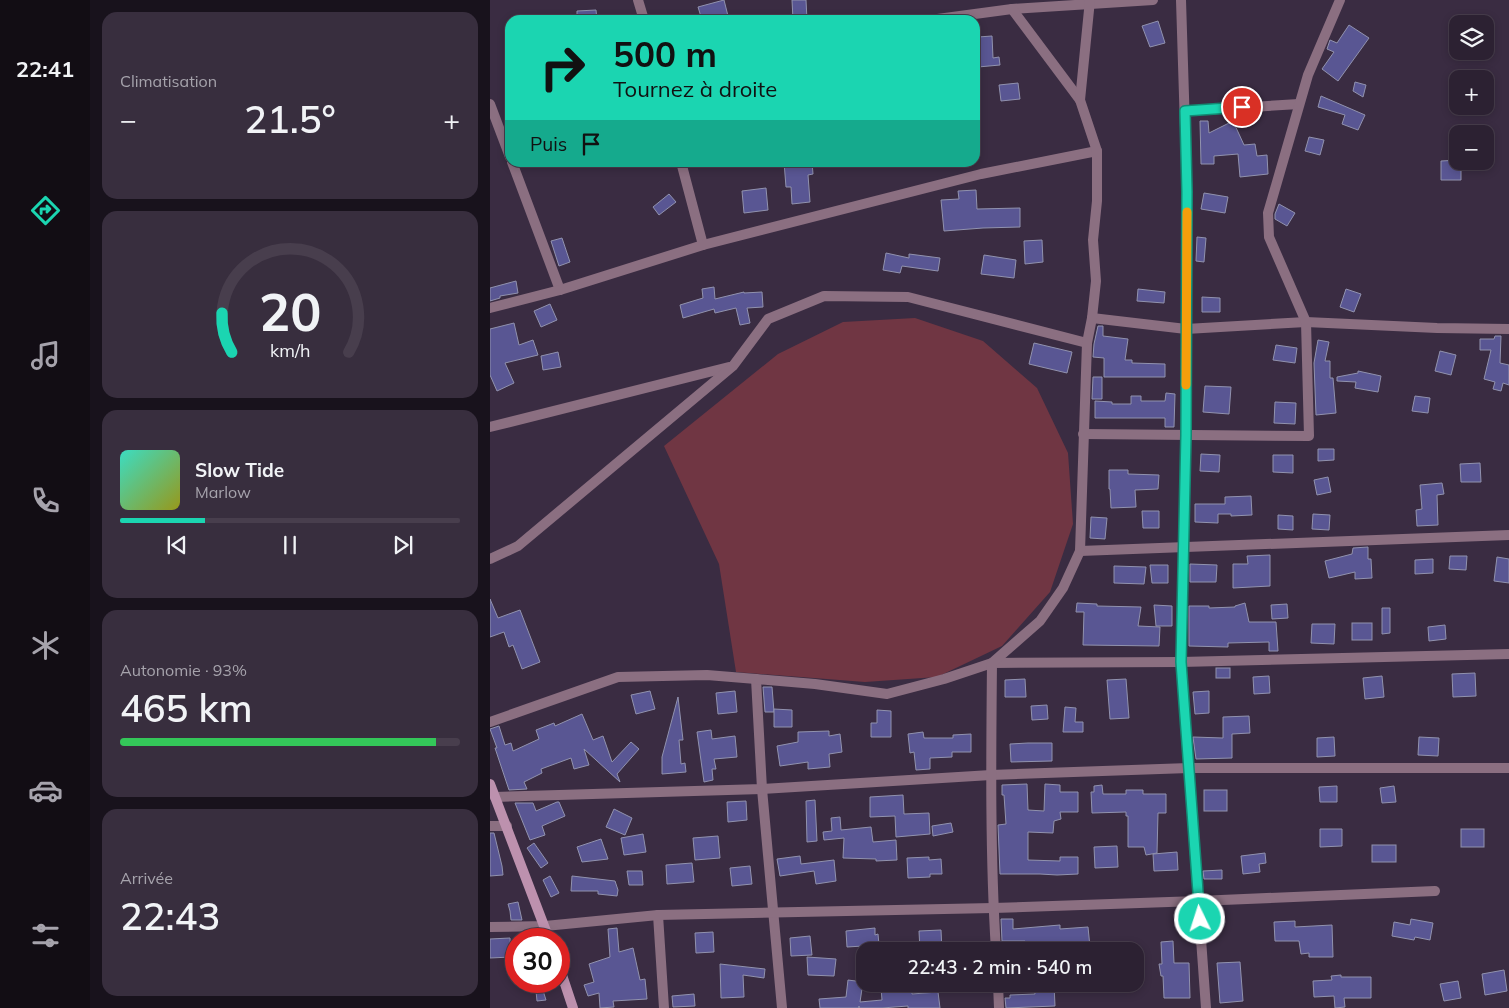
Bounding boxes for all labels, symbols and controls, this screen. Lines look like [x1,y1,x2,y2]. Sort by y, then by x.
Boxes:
map controls [1449,15,1494,170]
button: layers [1449,15,1494,60]
text: 500 m [613,32,717,76]
icon: right [530,35,595,100]
text: 22:41 [16,55,74,83]
button: + [1449,70,1494,115]
text: Climatisation [120,71,217,91]
text: Tournez à droite [613,75,777,103]
pin [1221,86,1263,128]
icon: arrive [1228,93,1256,121]
text: 21.5° [244,95,336,143]
text: − [120,102,137,137]
text: + [443,102,460,137]
button: − [1449,125,1494,170]
icon: arrive [577,130,605,158]
text: Puis [530,132,567,156]
icon: directions [28,193,63,228]
text: 20 [259,279,321,344]
icon: music [28,338,63,373]
text: km/h [270,339,310,361]
text: Slow Tide [195,458,284,482]
text: Marlow [195,482,251,502]
icon: phone [28,483,63,518]
icon: previous [163,531,191,559]
icon: pause [276,531,304,559]
icon: next [389,531,417,559]
icon: climate [28,628,63,663]
text: Autonomie · 93% [120,660,247,680]
text: 465 km [120,684,253,732]
icon: car [28,773,63,808]
text: Arrivée [120,868,173,888]
text: 22:43 [120,892,220,940]
position arrow [1173,892,1225,944]
icon: filters [28,918,63,953]
speed limit sign: 30 [505,928,570,993]
text: 22:43 · 2 min · 540 m [907,955,1093,979]

